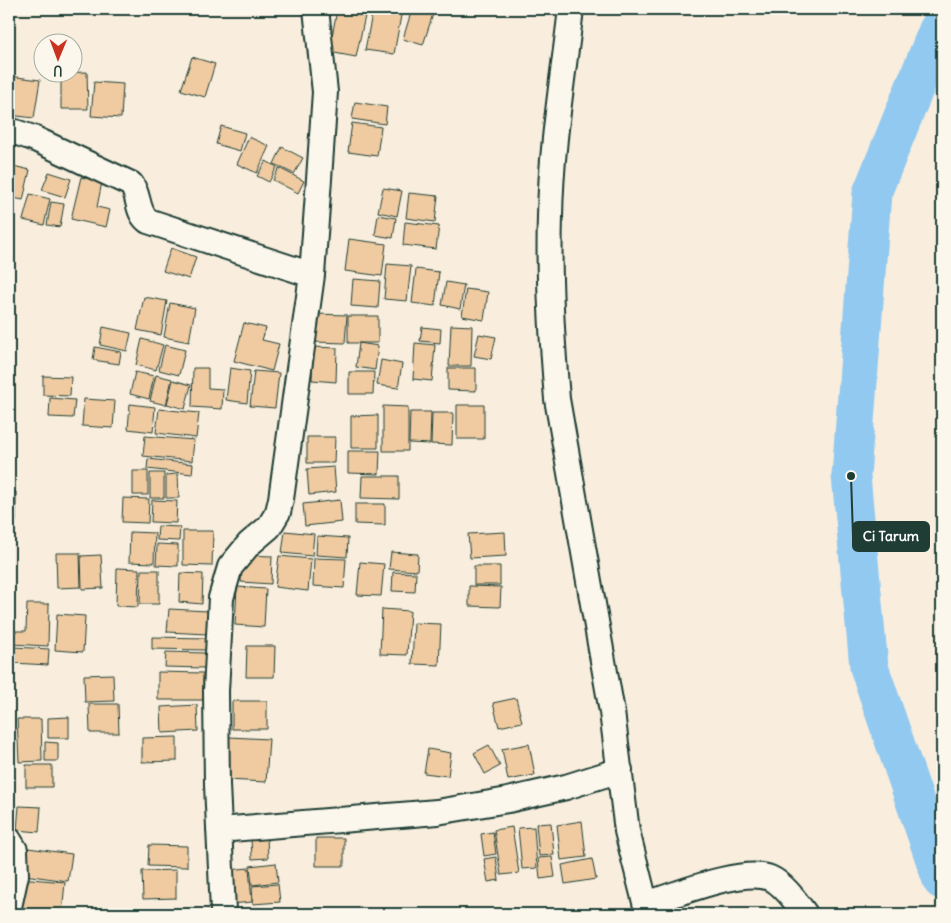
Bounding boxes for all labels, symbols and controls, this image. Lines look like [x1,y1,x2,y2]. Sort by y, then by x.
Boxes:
north arrow [32,32,82,82]
text: U [53,62,63,80]
callout: Ci Tarum [853,522,929,551]
text: Ci Tarum [863,527,920,545]

